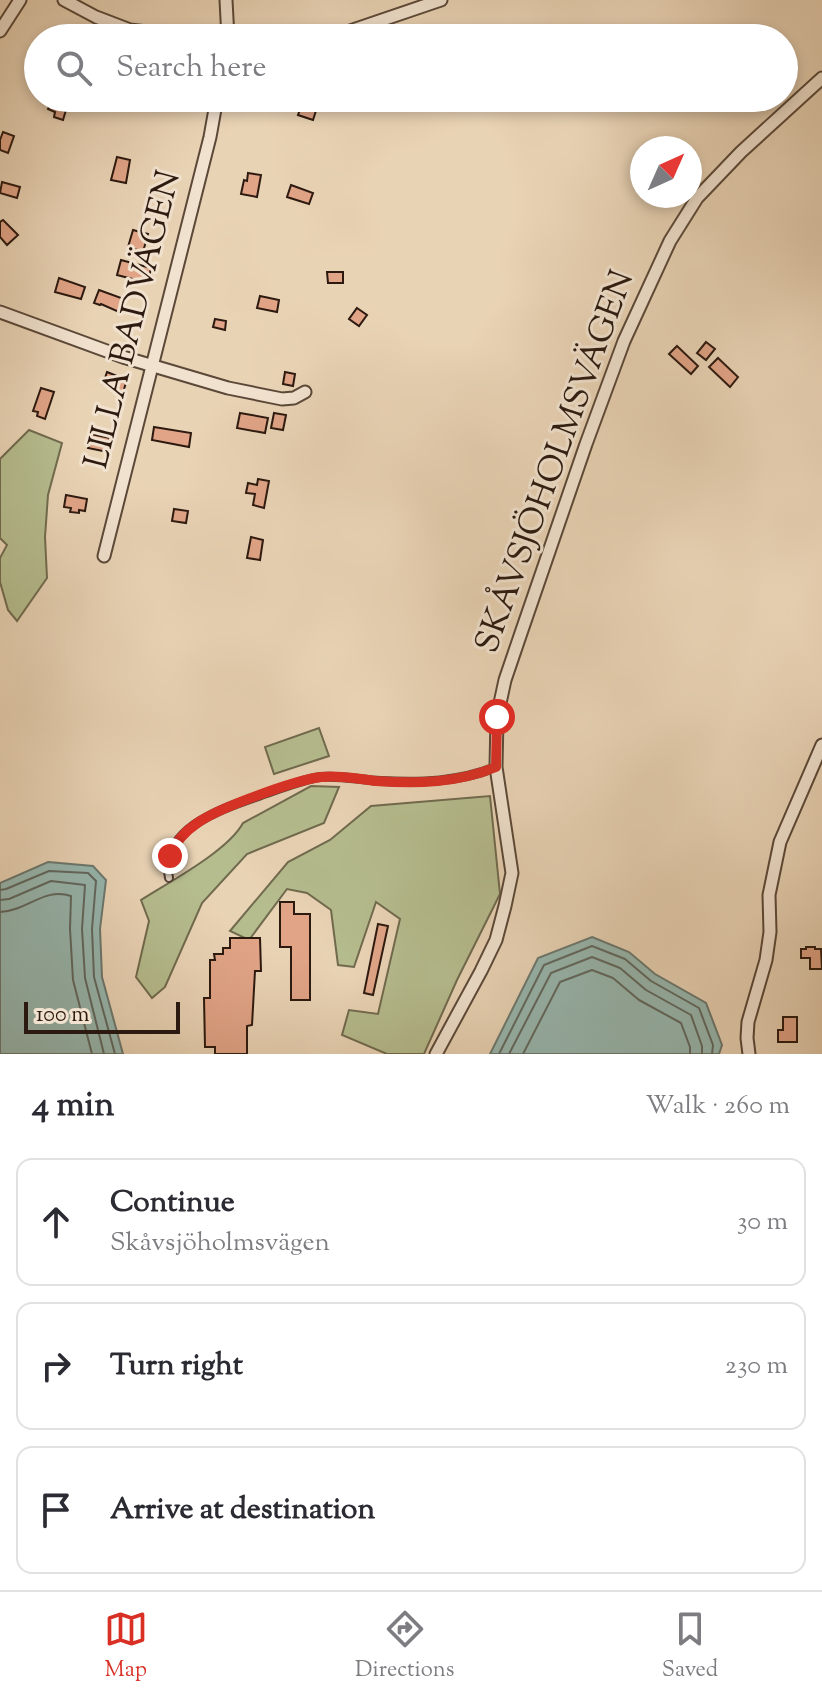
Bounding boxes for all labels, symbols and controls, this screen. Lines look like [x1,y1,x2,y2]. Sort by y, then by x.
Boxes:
search box [24,24,798,112]
icon: search [52,46,96,90]
text: Search here [116,47,266,90]
north arrow [630,136,702,208]
street label: LILLA BADVÄGEN [73,166,195,474]
street label: SKÅVSJÖHOLMSVÄGEN [464,264,648,660]
route start [479,699,515,735]
route end [152,838,188,874]
scale bar [24,998,180,1034]
text: 100 m [36,1000,89,1032]
text: 4 min [32,1082,114,1131]
text: Walk · 260 m [645,1088,790,1125]
text: Continue [110,1182,235,1225]
icon: ahead [34,1200,78,1244]
text: 30 m [737,1204,788,1241]
text: Skåvsjöholmsvägen [110,1225,330,1262]
icon: right [34,1344,78,1388]
text: Turn right [110,1345,243,1388]
text: 230 m [725,1348,788,1385]
icon: arrive [34,1488,78,1532]
text: Arrive at destination [110,1489,375,1532]
tab: Map [104,1607,148,1687]
tab: Directions [355,1607,454,1687]
tab: Saved [662,1607,718,1687]

